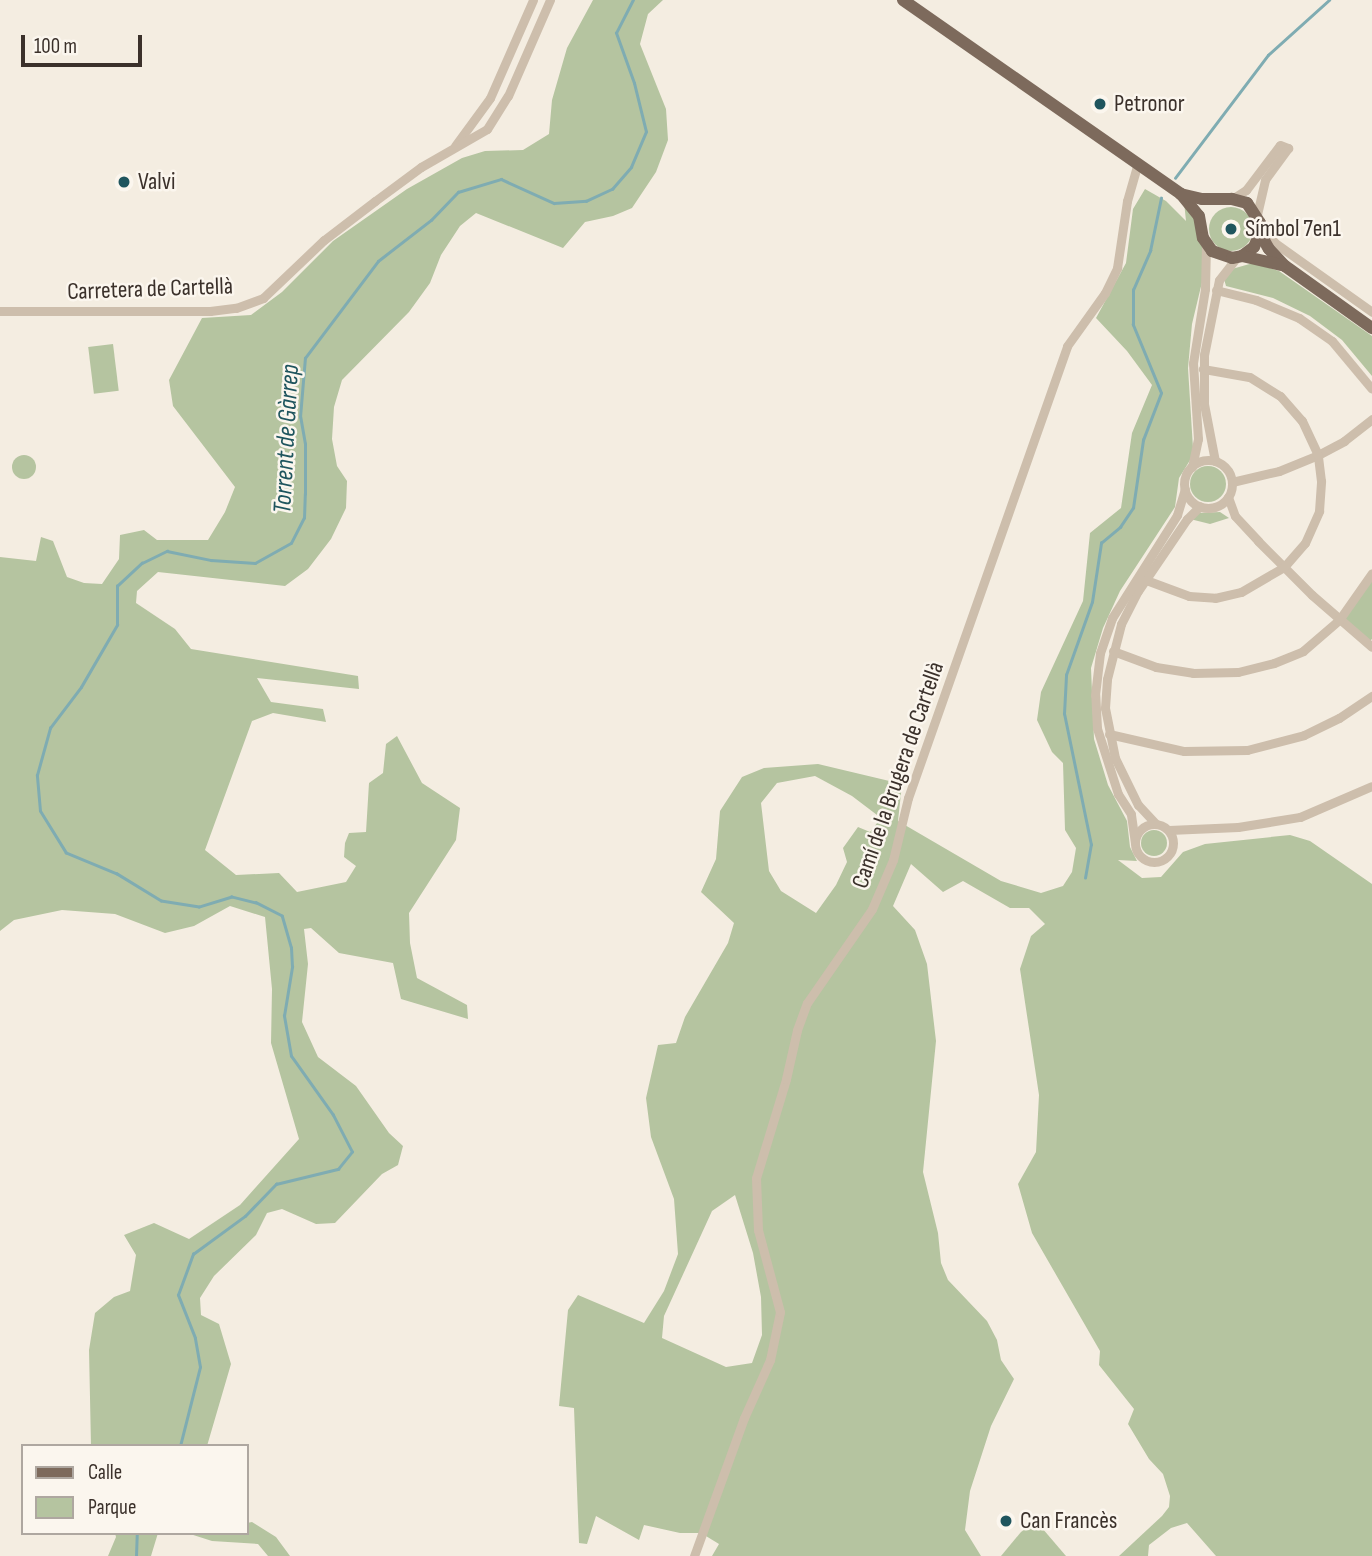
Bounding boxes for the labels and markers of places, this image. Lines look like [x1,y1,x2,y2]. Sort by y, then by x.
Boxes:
place label: Petronor [1114,90,1185,118]
marker: Petronor [1092,96,1108,112]
place label: Valvi [138,168,176,196]
marker: Valvi [116,174,132,190]
place label: Símbol 7en1 [1245,215,1341,243]
marker: Símbol 7en1 [1223,221,1239,237]
place label: Can Francès [1020,1507,1117,1535]
marker: Can Francès [998,1513,1014,1529]

